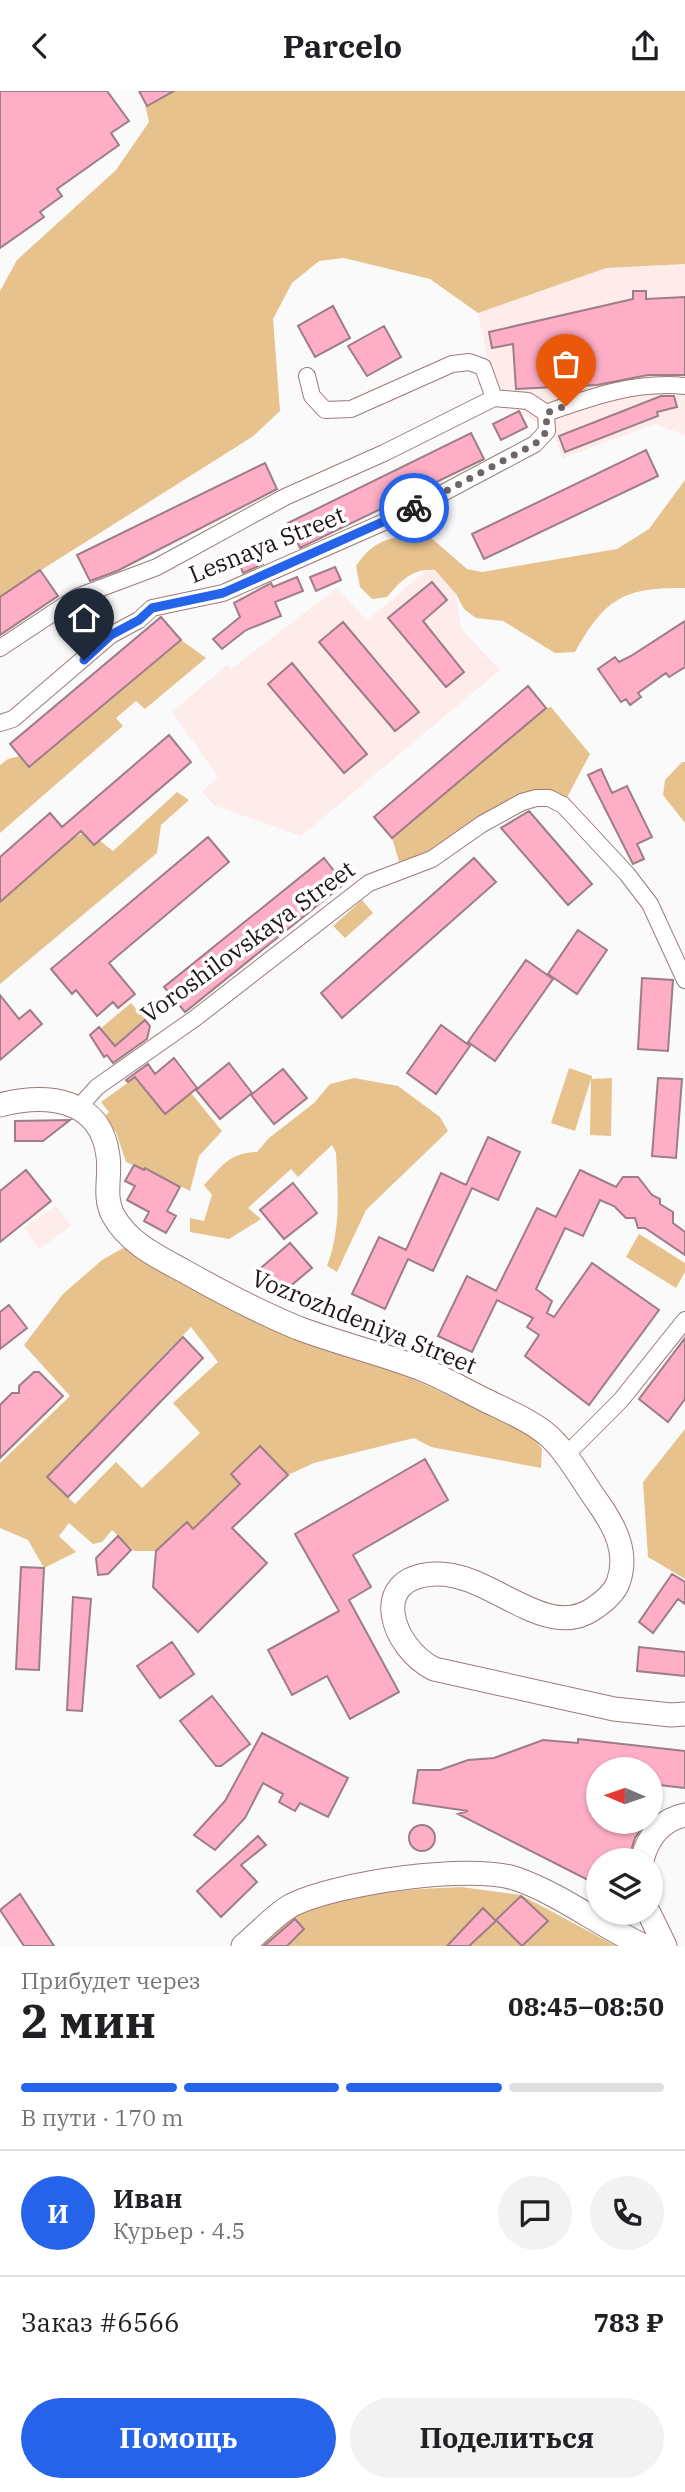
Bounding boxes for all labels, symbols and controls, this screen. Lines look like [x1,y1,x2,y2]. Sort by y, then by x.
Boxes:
text: Parcelo [283,25,402,67]
icon: back [21,27,59,65]
icon: share [626,27,664,65]
pin [536,334,596,406]
icon: bag [547,345,585,383]
courier [379,473,449,543]
icon: bike [395,489,433,527]
street label: Lesnaya Street [184,498,349,590]
pin [54,588,114,660]
icon: home [65,599,103,637]
street label: Voroshilovskaya Street [134,853,361,1030]
street label: Vozrozhdeniya Street [247,1261,482,1381]
north arrow [586,1757,663,1834]
map controls [586,1757,663,1925]
button: layers [586,1848,663,1925]
text: Прибудет через [21,1965,201,1995]
text: 08:45–08:50 [508,1989,664,2023]
text: 2 мин [21,1991,156,2051]
text: В пути · 170 m [21,2102,183,2132]
button: chat [498,2176,572,2250]
button: phone [590,2176,664,2250]
text: Иван [113,2181,182,2215]
text: И [47,2196,69,2230]
text: Курьер · 4.5 [113,2215,245,2245]
text: Заказ #6566 [21,2305,180,2339]
text: 783 ₽ [593,2305,664,2339]
button: Помощь [21,2398,336,2478]
button: Поделиться [350,2398,664,2478]

